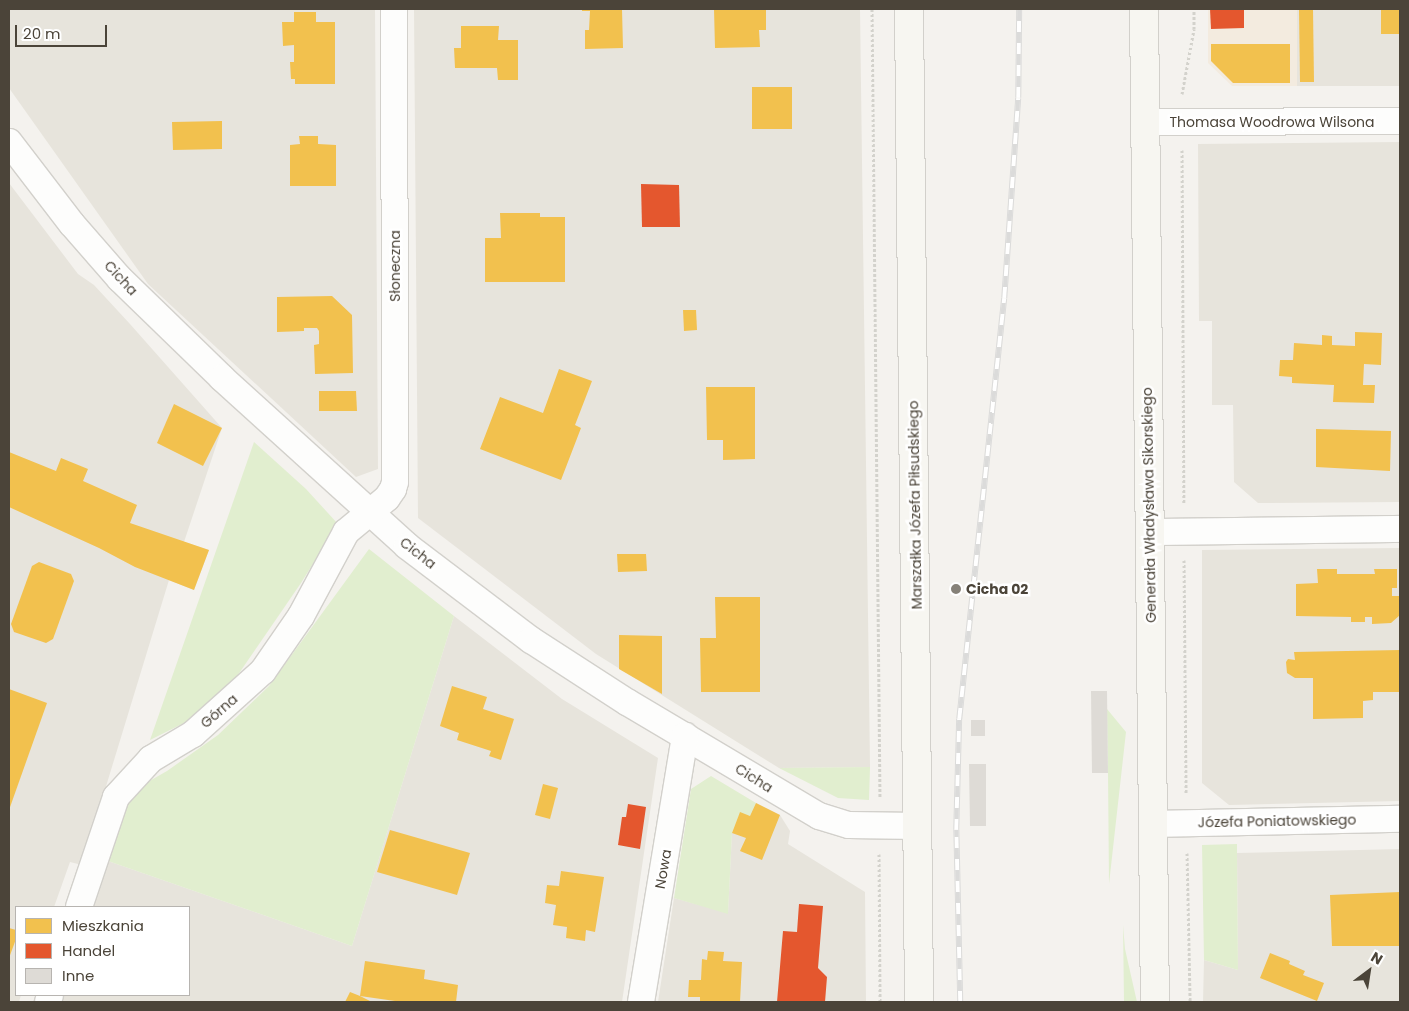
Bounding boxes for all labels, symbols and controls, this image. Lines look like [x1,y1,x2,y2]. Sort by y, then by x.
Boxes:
scale bar [18,15,110,47]
text: 20 m [23,23,61,44]
street label: Thomasa Woodrowa Wilsona [1169,114,1375,130]
street label: Słoneczna [387,230,403,302]
street label: Cicha [101,257,141,299]
street label: Generała Władysława Sikorskiego [1139,387,1159,623]
street label: Marszałka Józefa Piłsudskiego [905,400,925,610]
street label: Cicha [397,534,439,572]
place label: Cicha 02 [966,581,1028,597]
marker: Cicha 02 [950,583,962,595]
street label: Górna [197,690,241,732]
street label: Cicha [732,760,776,796]
street label: Józefa Poniatowskiego [1197,811,1357,831]
street label: Nowa [651,848,675,890]
legend [15,906,190,996]
text: Mieszkania [62,915,144,936]
text: Handel [62,940,115,961]
north arrow [1344,946,1394,996]
text: N [1367,947,1386,969]
text: Inne [62,965,94,986]

